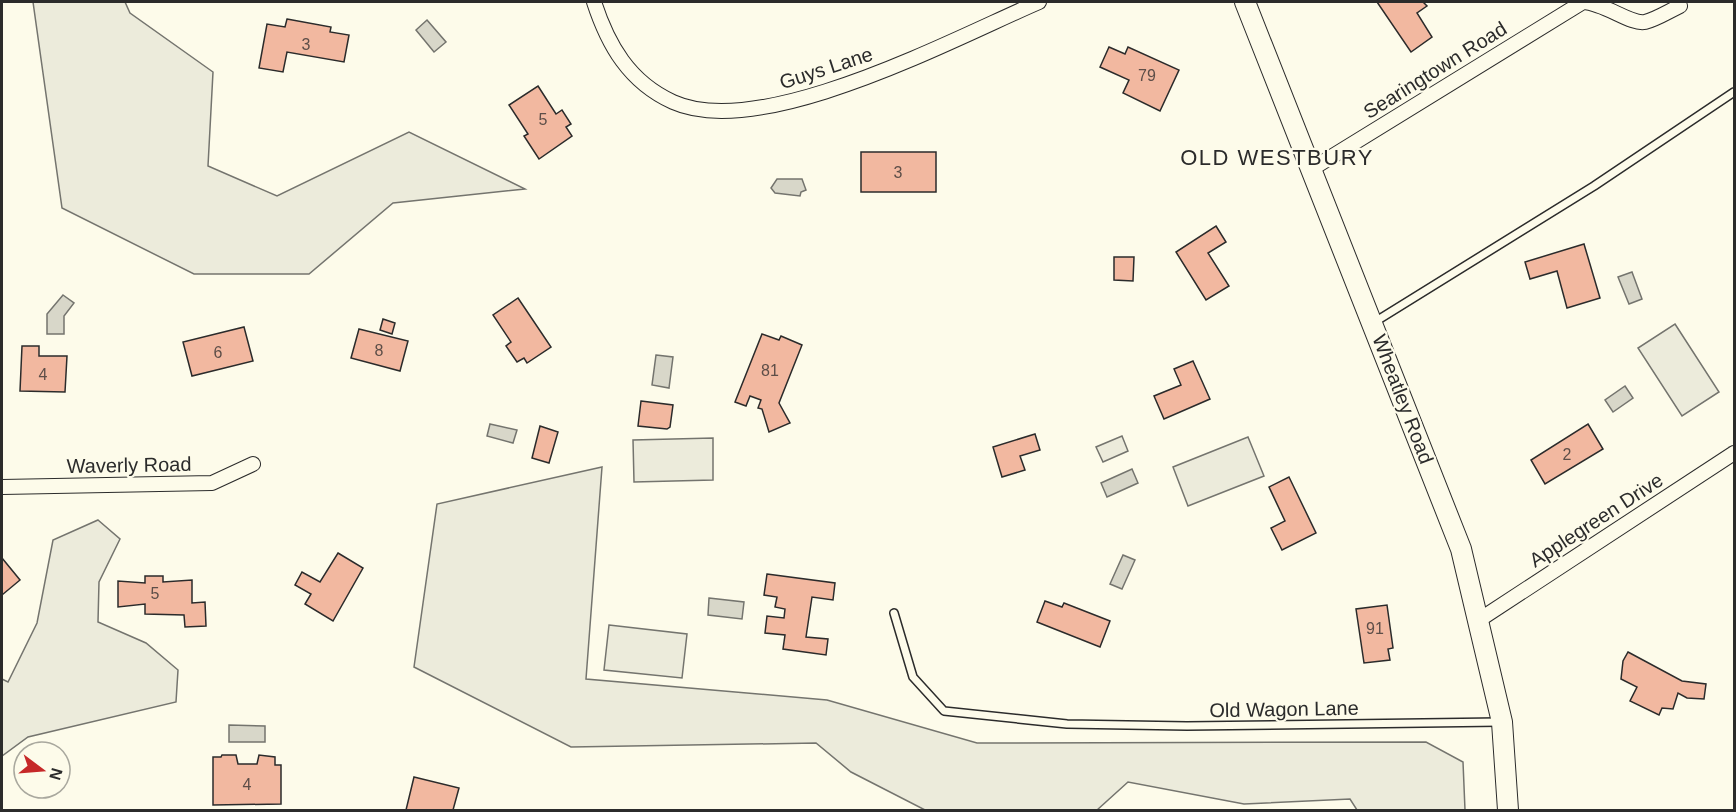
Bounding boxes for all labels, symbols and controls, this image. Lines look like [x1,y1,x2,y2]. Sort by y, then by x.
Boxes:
street label: Searingtown Road [1359,17,1511,123]
house number: 3 [302,36,311,53]
street label: Guys Lane [777,43,875,93]
house number: 79 [1138,67,1156,84]
house number: 5 [539,111,548,128]
district label: OLD WESTBURY [1180,145,1374,170]
house number: 3 [894,164,903,181]
street label: Wheatley Road [1368,331,1438,467]
house number: 8 [375,342,384,359]
house number: 6 [214,344,223,361]
house number: 81 [761,362,779,379]
house number: 4 [39,366,48,383]
house number: 2 [1563,446,1572,463]
street label: Waverly Road [66,453,192,477]
street label: Applegreen Drive [1525,469,1667,571]
house number: 5 [151,585,160,602]
house number: 91 [1366,620,1384,637]
street label: Old Wagon Lane [1209,697,1359,721]
north arrow [12,740,72,800]
text: N [46,766,66,782]
house number: 4 [243,776,252,793]

